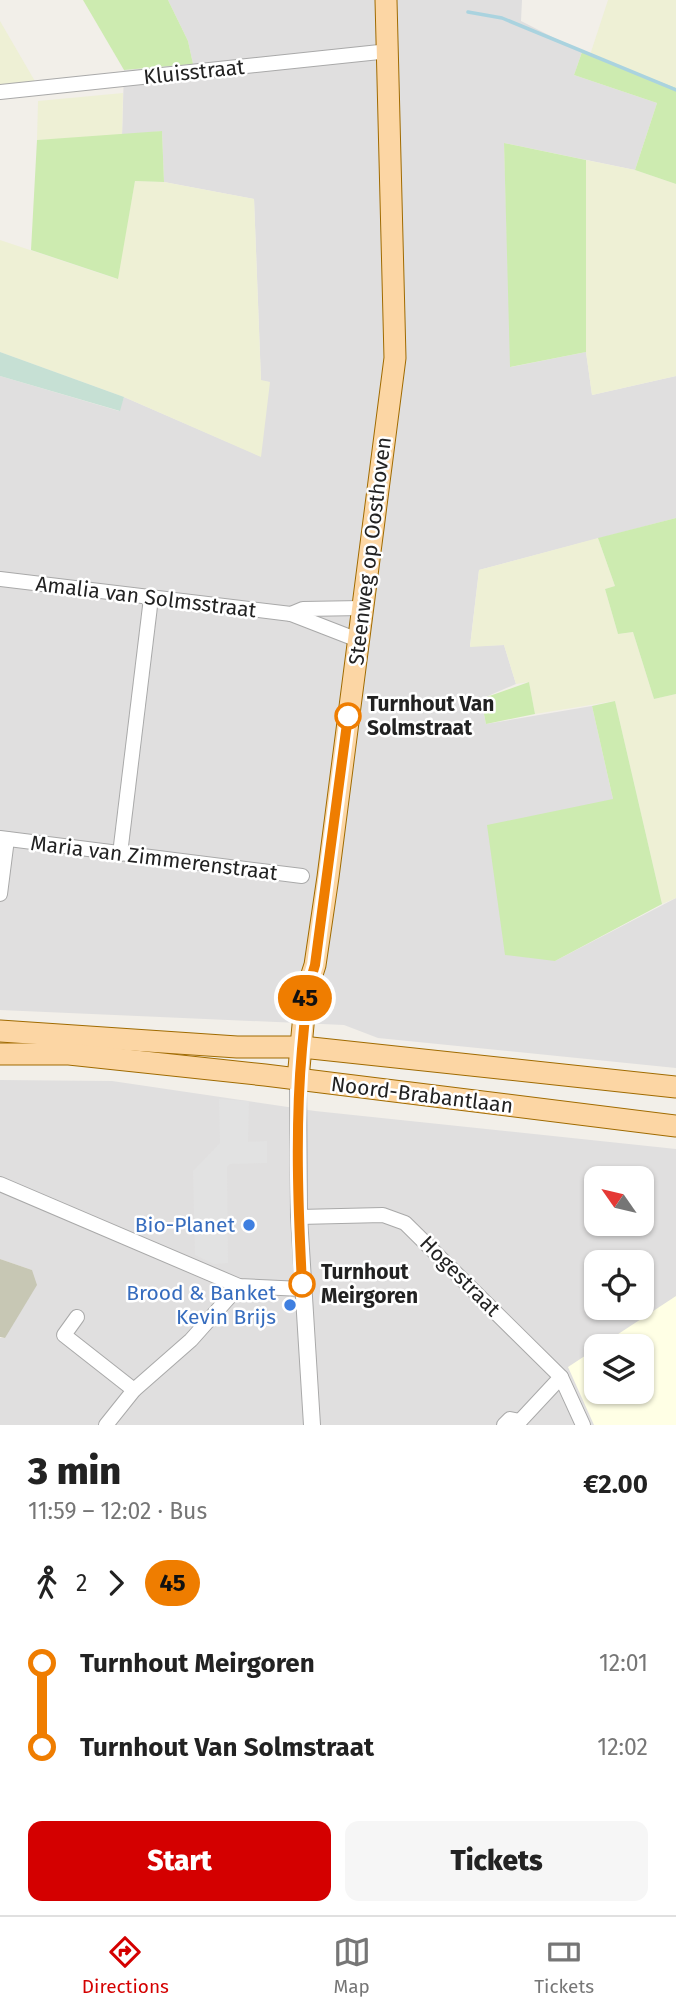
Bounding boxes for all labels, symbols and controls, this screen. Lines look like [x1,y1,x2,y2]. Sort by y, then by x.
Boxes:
street label: Kluisstraat [142,54,246,90]
street label: Steenweg op Oosthoven [343,435,397,667]
street label: Amalia van Solmsstraat [34,571,258,623]
place label: Turnhout Van Solmstraat [367,691,494,741]
marker: Turnhout Van Solmstraat [335,703,361,729]
street label: Maria van Zimmerenstraat [29,830,279,886]
line badge: 45 [274,975,336,1021]
text: 45 [292,984,318,1012]
street label: Noord-Brabantlaan [329,1071,515,1119]
north arrow [584,1166,654,1236]
map controls [584,1166,654,1404]
place label: Bio-Planet [135,1212,235,1238]
marker: Bio-Planet [241,1217,257,1233]
street label: Hogestraat [414,1230,506,1322]
button: locate [584,1250,654,1320]
place label: Turnhout Meirgoren [321,1259,418,1309]
marker: Turnhout Meirgoren [289,1271,315,1297]
place label: Brood & Banket Kevin Brijs [126,1280,276,1330]
marker: Brood & Banket Kevin Brijs [282,1297,298,1313]
button: layers [584,1334,654,1404]
text: 3 min [28,1448,121,1494]
text: €2.00 [583,1469,648,1500]
text: 11:59 – 12:02 · Bus [28,1497,207,1525]
icon: walk [28,1564,66,1602]
icon: forward [97,1564,135,1602]
text: 2 [76,1569,87,1597]
text: 45 [159,1569,186,1597]
text: Turnhout Meirgoren [80,1648,315,1679]
text: 12:01 [599,1649,648,1677]
text: Turnhout Van Solmstraat [80,1732,374,1763]
text: 12:02 [597,1733,648,1761]
button: Start [28,1821,331,1901]
button: Tickets [345,1821,648,1901]
tab: Directions [82,1933,169,1998]
tab: Map [333,1933,371,1998]
tab: Tickets [534,1933,594,1998]

